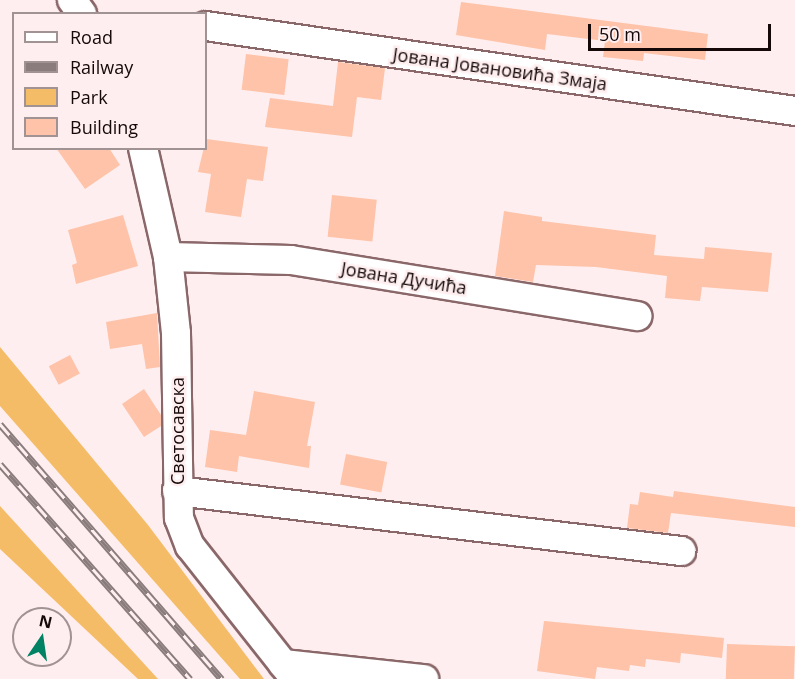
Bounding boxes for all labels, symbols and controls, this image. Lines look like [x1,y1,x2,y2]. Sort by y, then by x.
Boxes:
legend [12,12,207,150]
scale bar [591,12,774,50]
text: 50 m [599,22,641,46]
text: Road [70,25,113,49]
street label: Јована Јовановића Змаја [392,43,608,95]
text: Railway [70,55,133,79]
text: Park [70,85,108,109]
text: Building [70,115,138,139]
street label: Јована Дучића [340,257,468,299]
street label: Светосавска [166,377,188,485]
north arrow [12,607,72,667]
text: N [37,609,54,634]

